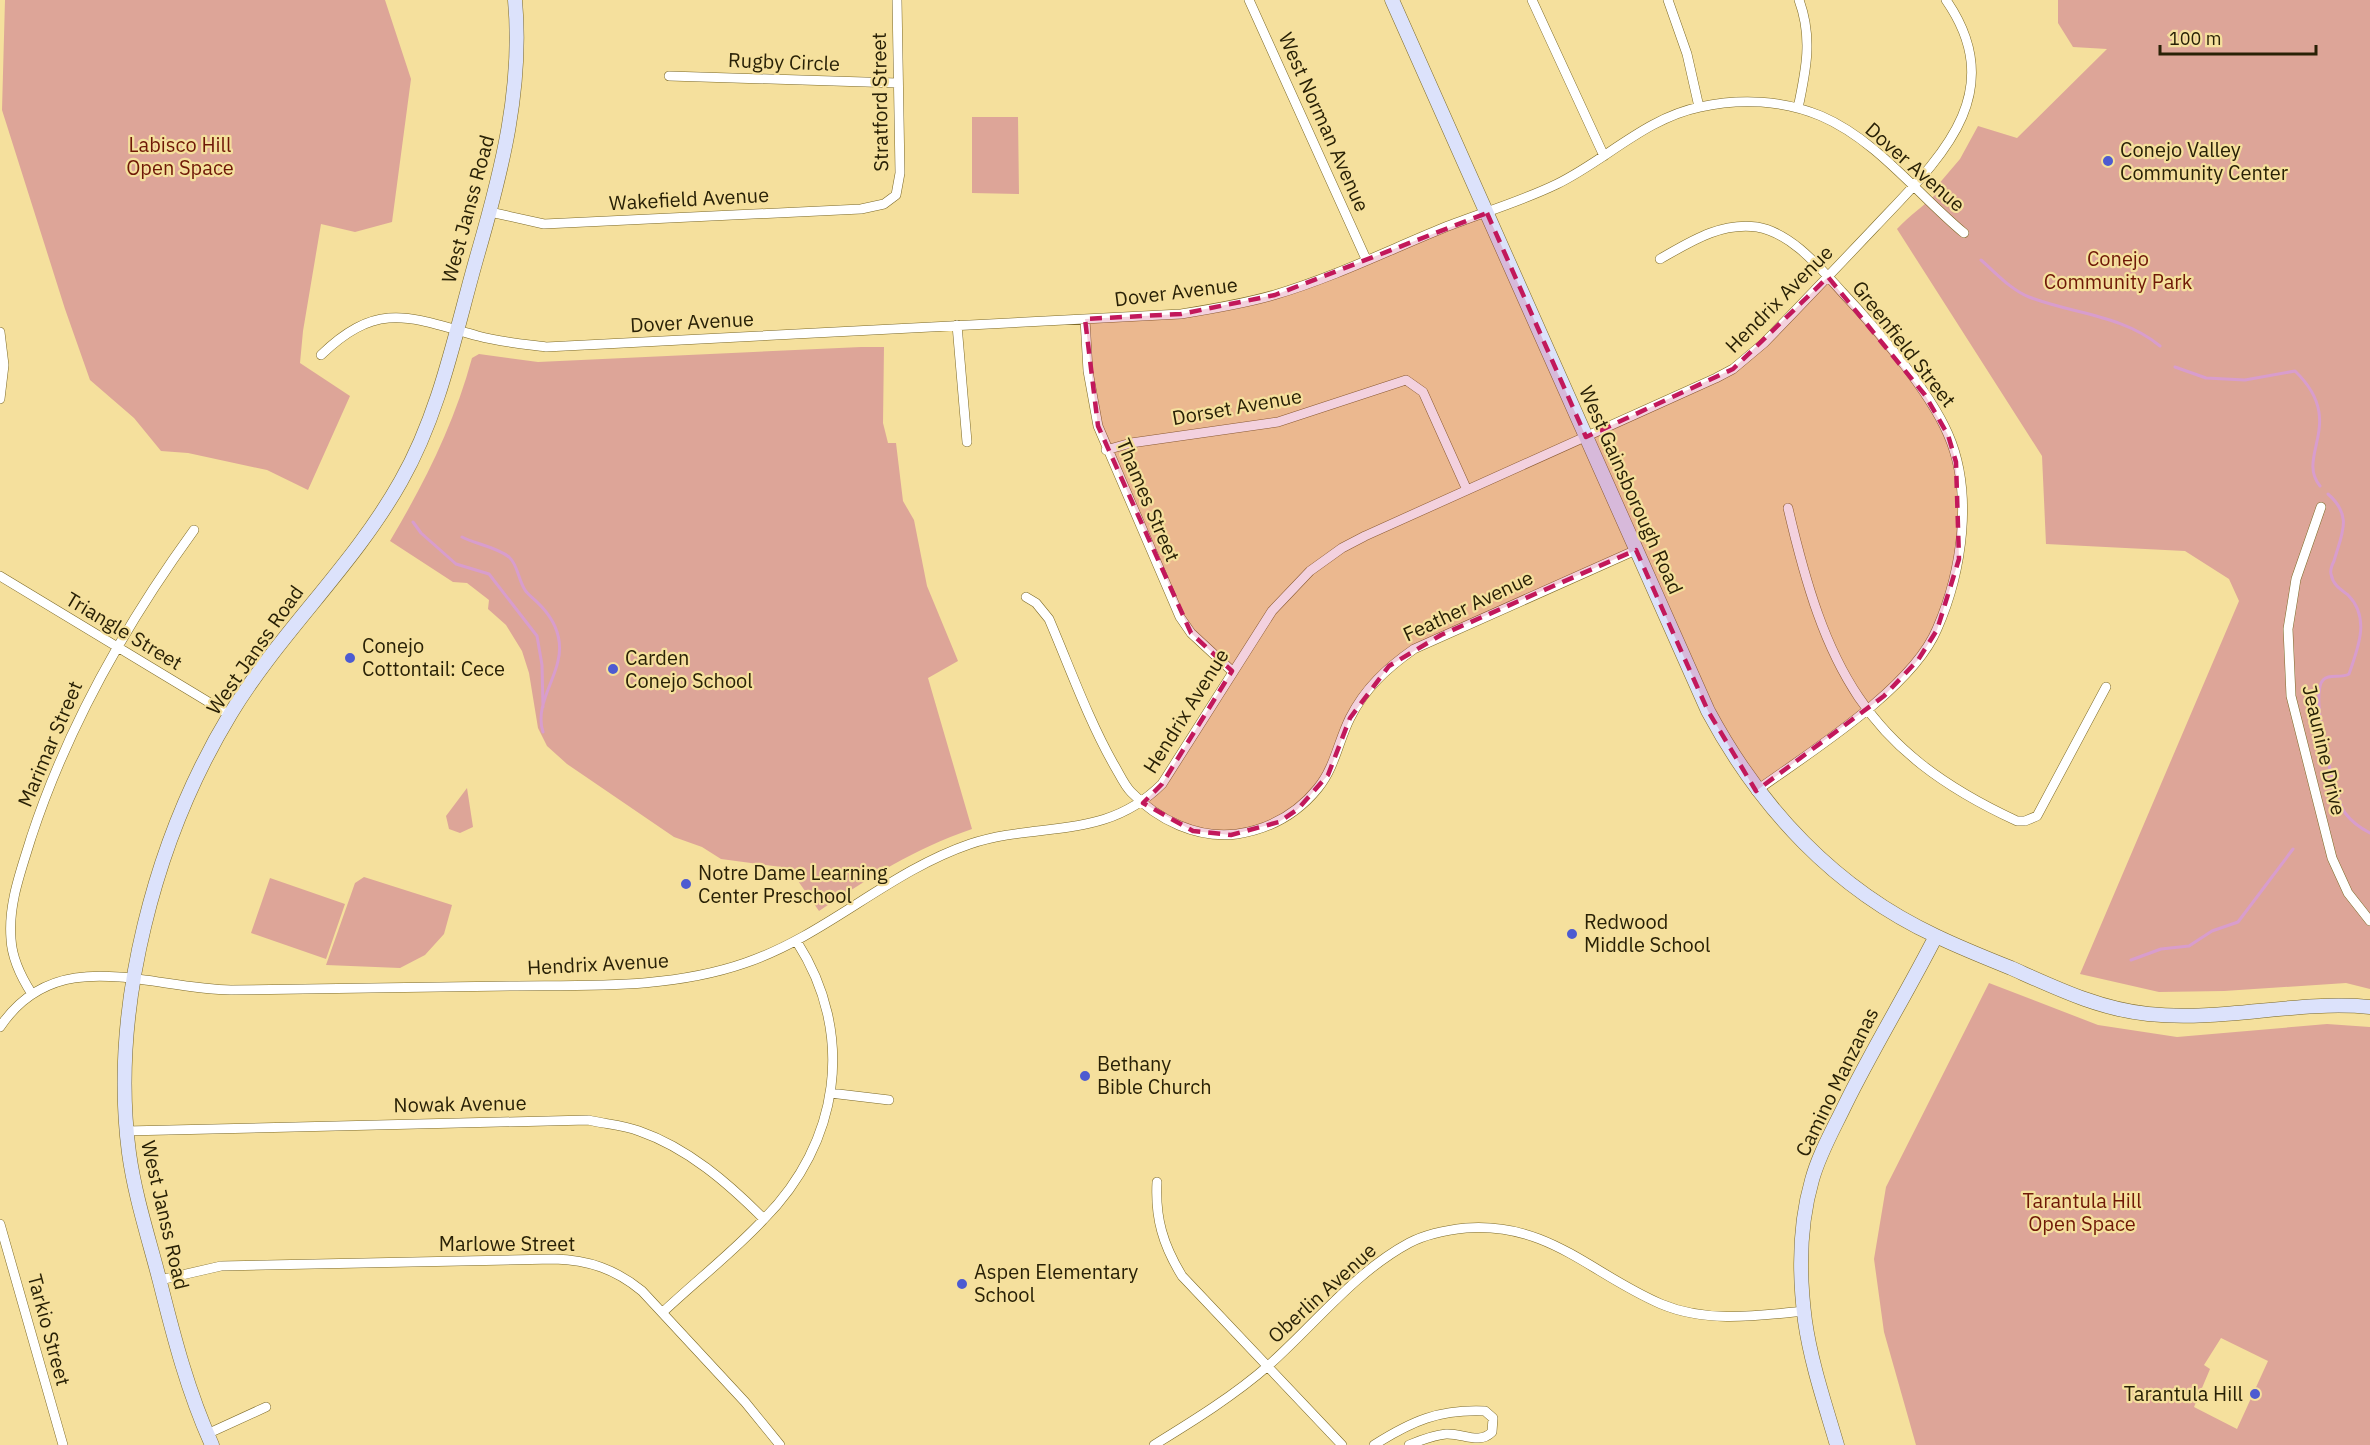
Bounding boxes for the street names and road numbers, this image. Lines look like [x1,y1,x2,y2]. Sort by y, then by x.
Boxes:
street label: West Norman Avenue [1273,28,1376,216]
street label: Stratford Street [865,32,894,172]
street label: Rugby Circle [728,46,841,77]
street label: Dover Avenue [1860,116,1971,217]
street label: West Janss Road [435,132,500,286]
street label: Wakefield Avenue [608,181,770,216]
street label: Hendrix Avenue [1719,239,1838,358]
street label: Dover Avenue [1113,271,1239,312]
street label: Greenfield Street [1847,275,1962,412]
street label: Dover Avenue [629,305,755,338]
street label: West Gainsborough Road [1573,381,1690,598]
street label: Dorset Avenue [1170,382,1304,431]
street label: Thames Street [1110,434,1187,565]
street label: Feather Avenue [1398,564,1537,647]
street label: West Janss Road [200,580,309,720]
street label: Triangle Street [61,585,188,676]
street label: Hendrix Avenue [1136,643,1235,778]
street label: Marimar Street [11,677,88,811]
street label: Jeaunine Drive [2296,682,2353,818]
street label: Hendrix Avenue [526,946,670,981]
street label: Camino Manzanas [1789,1003,1884,1161]
street label: Nowak Avenue [393,1089,527,1118]
street label: West Janss Road [135,1138,196,1292]
street label: Marlowe Street [439,1230,575,1257]
street label: Oberlin Avenue [1262,1237,1382,1349]
street label: Tarkio Street [22,1271,77,1389]

